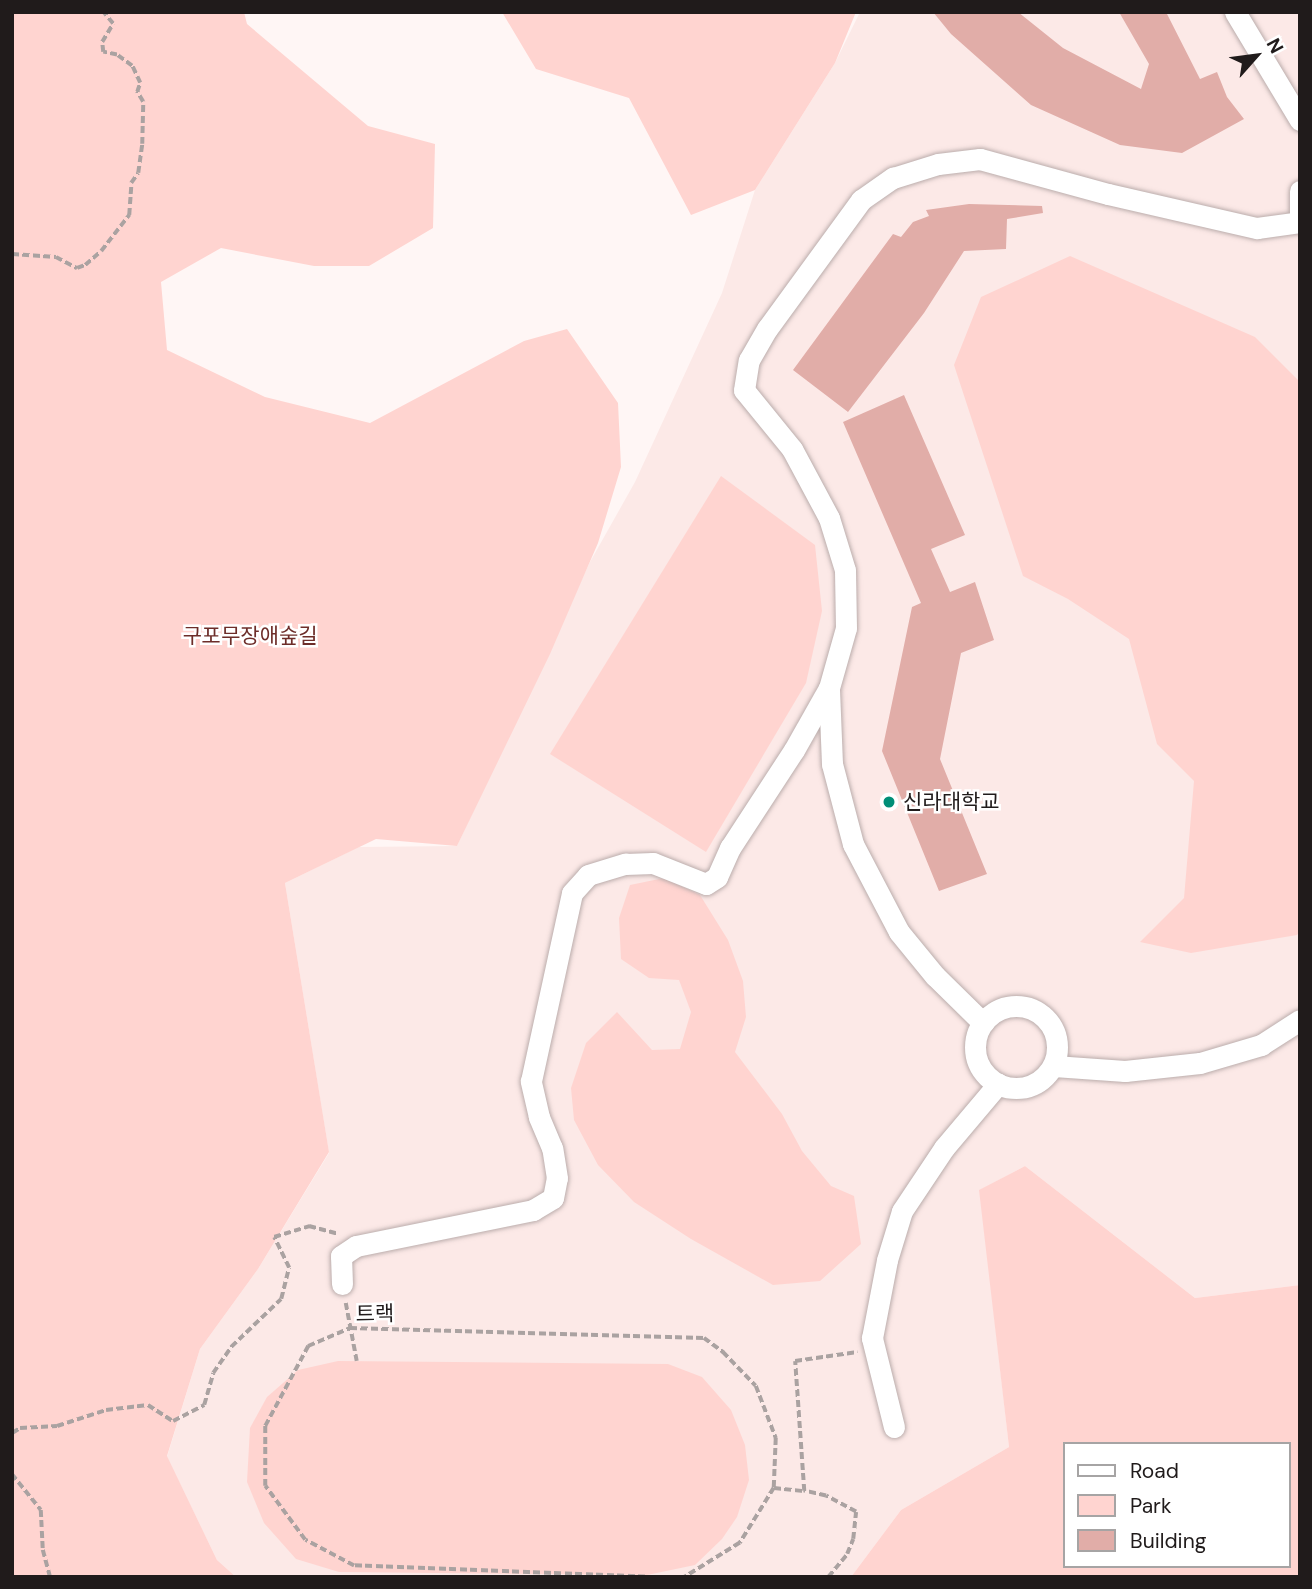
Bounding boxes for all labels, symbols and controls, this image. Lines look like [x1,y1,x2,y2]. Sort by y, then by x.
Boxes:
north arrow [1221,21,1291,91]
text: N [1261,34,1289,58]
park label: 구포무장애숲길 [182,623,318,649]
place label: 신라대학교 [903,789,1000,815]
marker: 신라대학교 [881,794,897,810]
street label: 트랙 [355,1301,395,1327]
legend [1064,1442,1291,1568]
text: Road [1130,1457,1179,1485]
text: Park [1130,1492,1171,1520]
text: Building [1130,1527,1206,1555]

